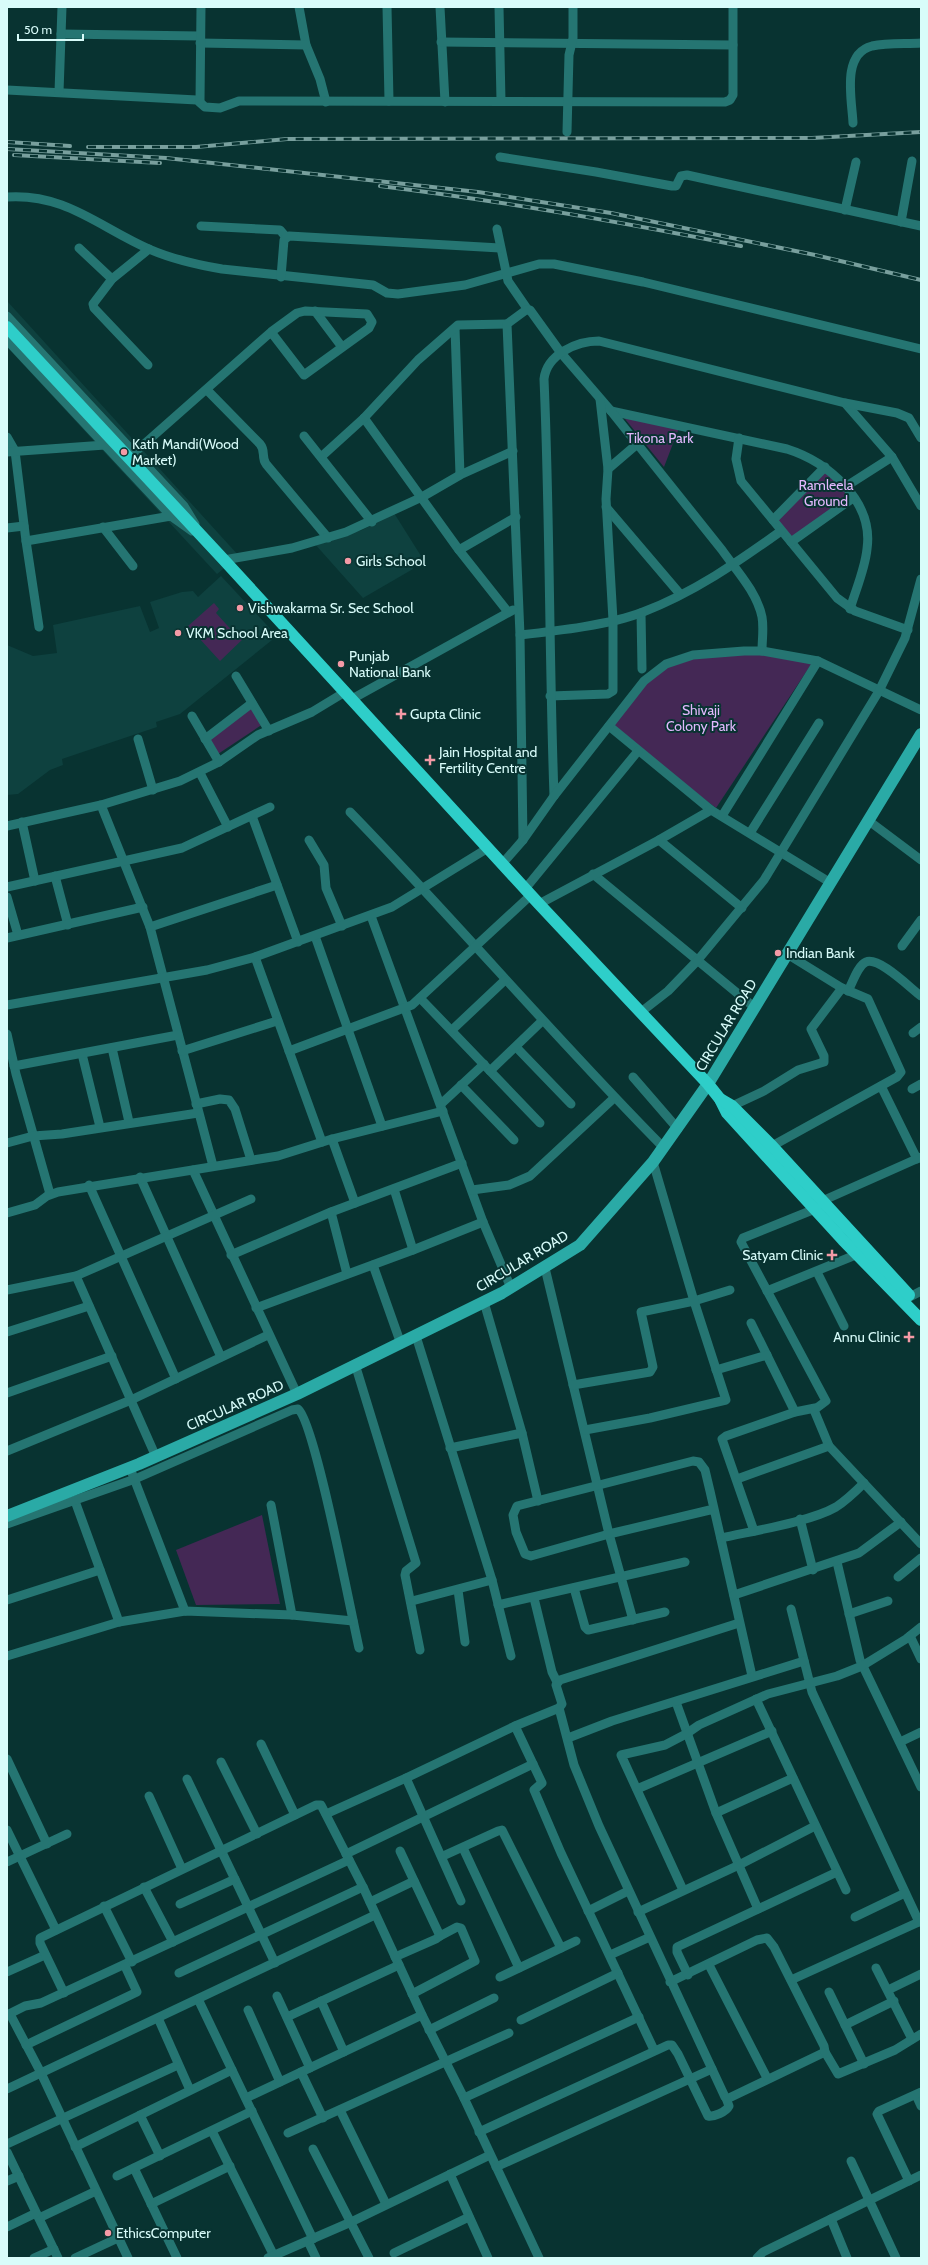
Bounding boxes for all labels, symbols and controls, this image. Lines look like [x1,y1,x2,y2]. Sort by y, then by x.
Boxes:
scale bar [18,16,83,42]
text: 50 m [24,22,52,37]
park label: Tikona Park [627,429,694,447]
place label: Kath Mandi(Wood Market) [132,435,239,469]
marker: Kath Mandi(Wood Market) [119,447,129,457]
park label: Ramleela Ground [799,476,854,510]
place label: Girls School [356,552,426,570]
marker: Girls School [343,556,353,566]
place label: Vishwakarma Sr. Sec School [248,599,414,617]
marker: Vishwakarma Sr. Sec School [235,603,245,613]
place label: VKM School Area [186,624,288,642]
marker: VKM School Area [173,628,183,638]
place label: Punjab National Bank [349,647,432,681]
marker: Punjab National Bank [336,659,346,669]
park label: Shivaji Colony Park [666,701,737,735]
place label: Gupta Clinic [410,705,481,723]
marker: Gupta Clinic [395,708,407,720]
place label: Jain Hospital and Fertility Centre [438,743,537,777]
marker: Jain Hospital and Fertility Centre [424,754,436,766]
place label: Indian Bank [786,944,856,962]
marker: Indian Bank [773,948,783,958]
street label: CIRCULAR ROAD [691,976,761,1074]
street label: CIRCULAR ROAD [473,1226,571,1296]
place label: Satyam Clinic [742,1246,823,1264]
marker: Satyam Clinic [826,1249,838,1261]
place label: Annu Clinic [833,1328,900,1346]
marker: Annu Clinic [903,1331,915,1343]
street label: CIRCULAR ROAD [184,1376,286,1434]
place label: EthicsComputer [116,2224,211,2242]
marker: EthicsComputer [103,2228,113,2238]

